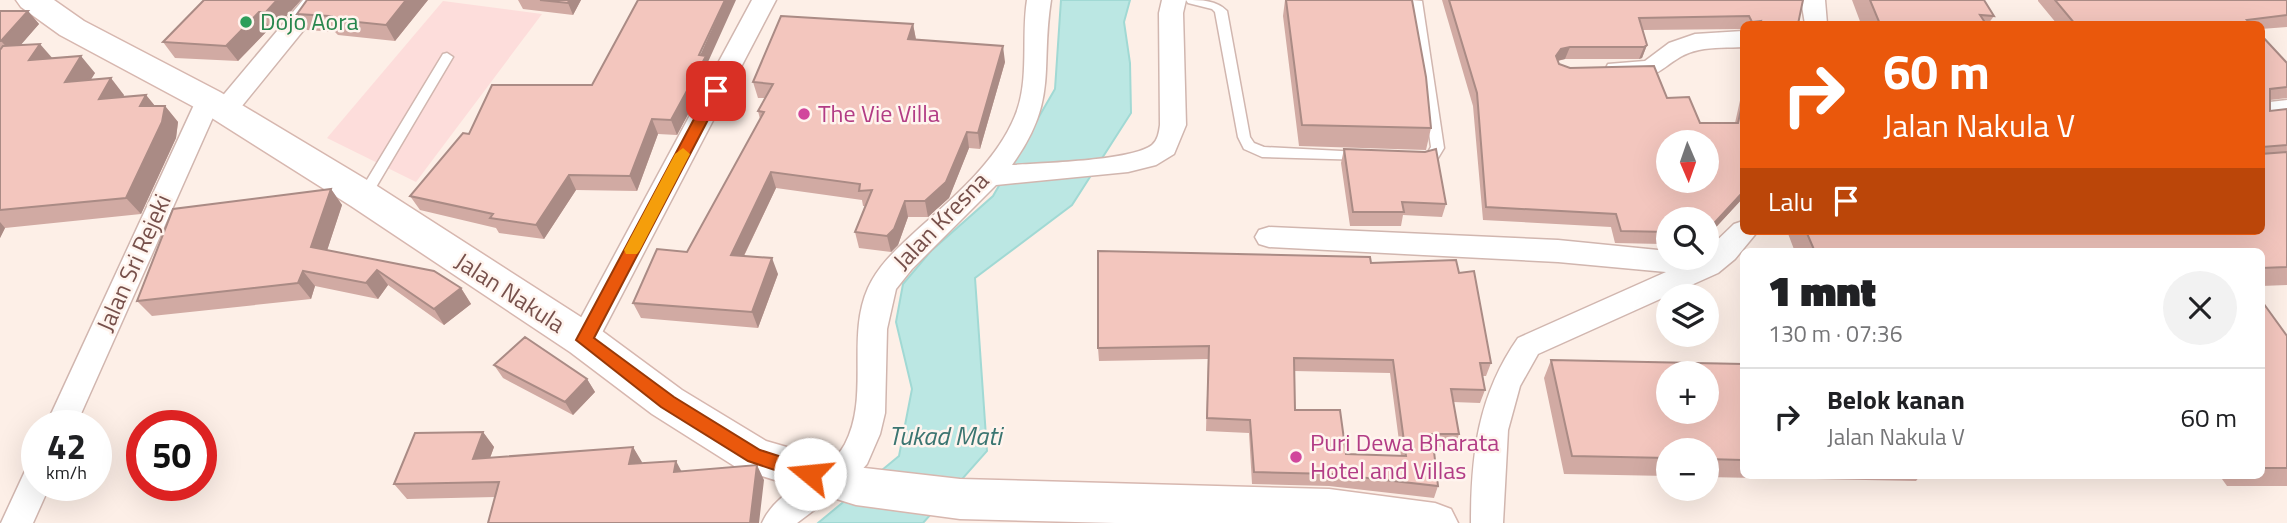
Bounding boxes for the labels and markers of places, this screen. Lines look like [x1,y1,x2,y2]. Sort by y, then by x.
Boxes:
place label: Dojo Aora [260,3,359,39]
marker: Dojo Aora [238,14,254,30]
pin [686,61,746,121]
place label: The Vie Villa [818,95,940,131]
marker: The Vie Villa [796,106,812,122]
place label: Puri Dewa Bharata Hotel and Villas [1310,424,1499,488]
marker: Puri Dewa Bharata Hotel and Villas [1288,449,1304,465]

